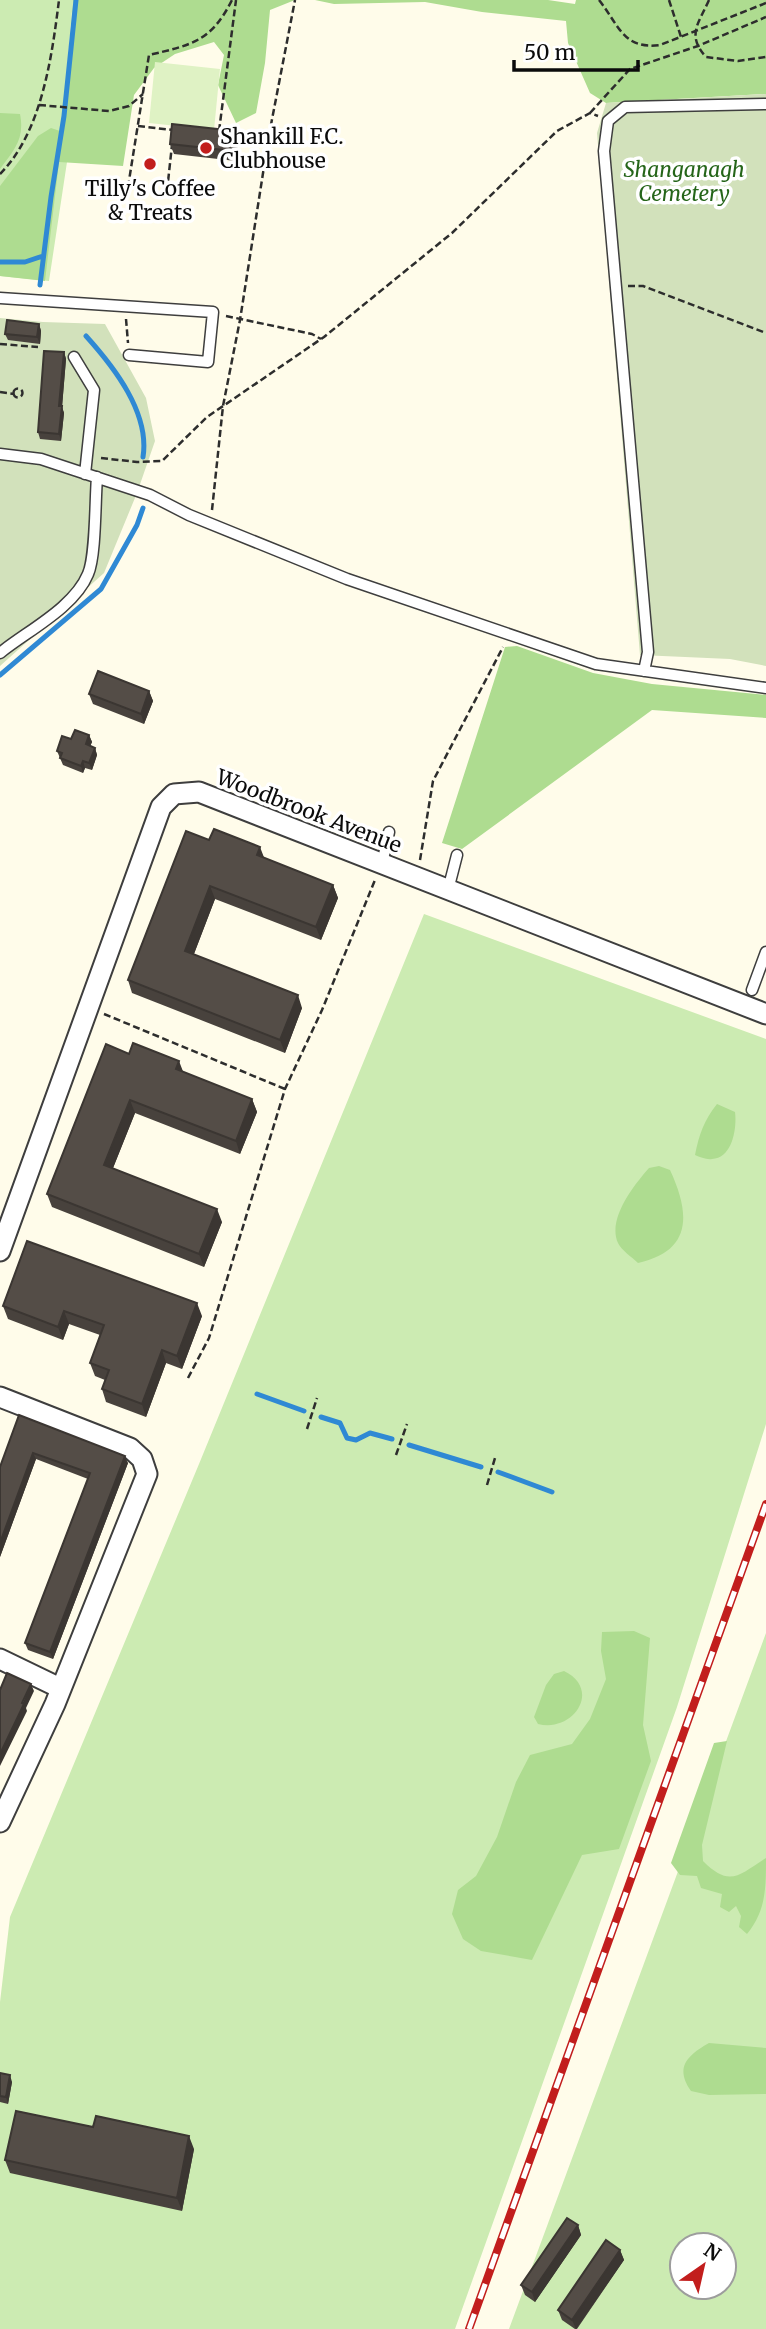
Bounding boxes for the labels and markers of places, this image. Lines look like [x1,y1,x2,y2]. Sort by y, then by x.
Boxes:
place label: Shankill F.C. Clubhouse [220,123,344,174]
marker: Shankill F.C. Clubhouse [198,140,214,156]
marker: Tilly's Coffee & Treats [142,156,158,172]
place label: Tilly's Coffee & Treats [85,175,215,226]

